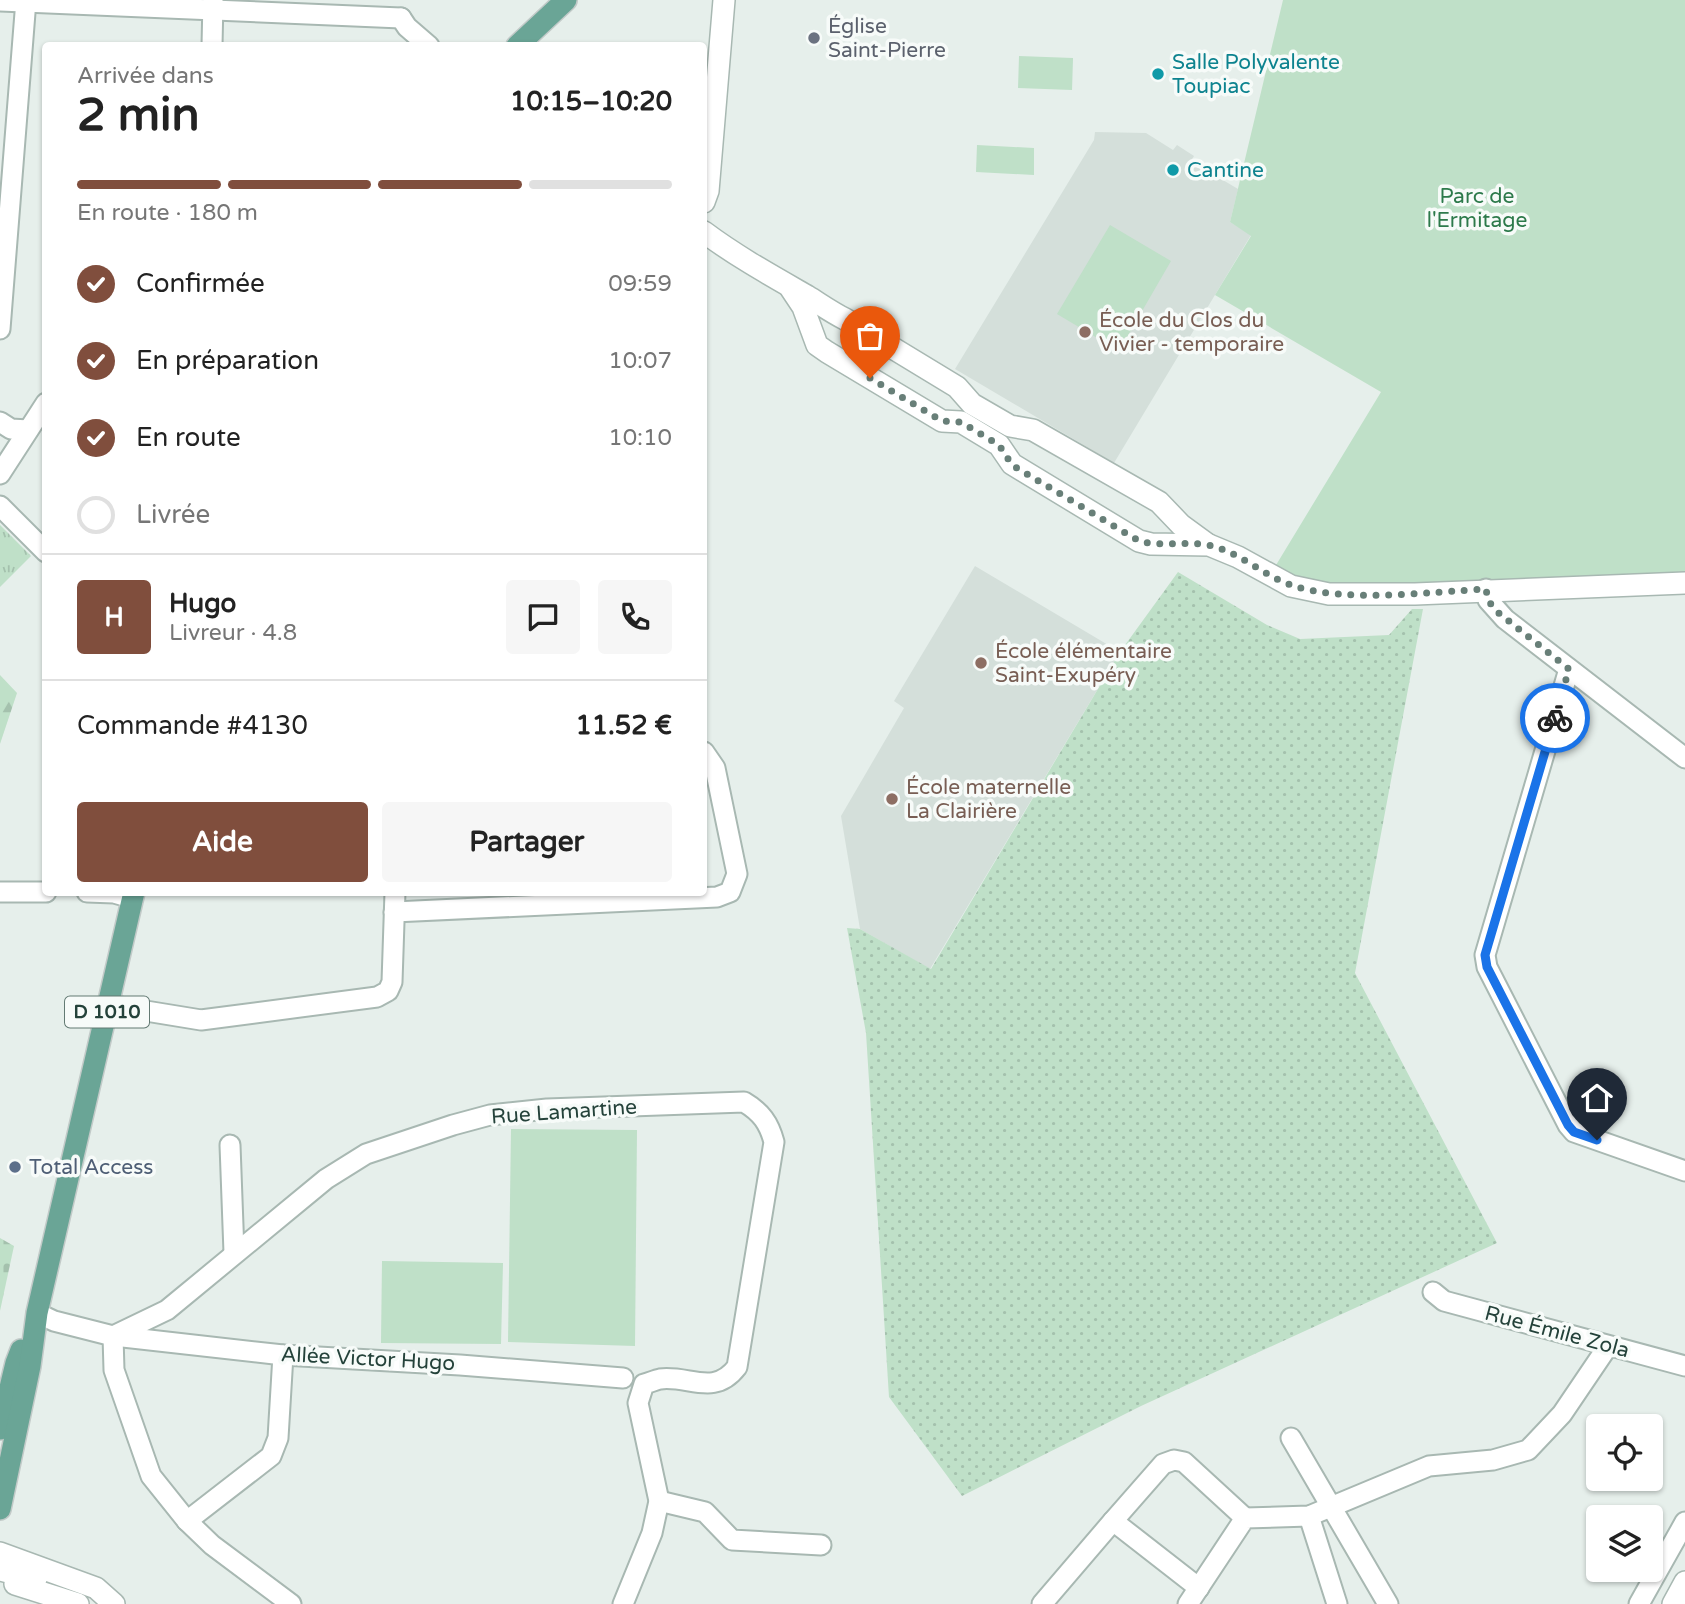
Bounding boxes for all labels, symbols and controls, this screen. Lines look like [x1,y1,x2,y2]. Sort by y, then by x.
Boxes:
place label: Église Saint-Pierre [828,14,946,63]
marker: Église Saint-Pierre [806,30,822,46]
place label: Salle Polyvalente Toupiac [1172,50,1340,99]
text: Arrivée dans [77,62,214,90]
marker: Salle Polyvalente Toupiac [1150,66,1166,82]
text: 10:15–10:20 [510,86,672,117]
text: 2 min [77,88,200,143]
place label: Cantine [1187,158,1264,183]
marker: Cantine [1165,162,1181,178]
park label: Parc de l'Ermitage [1427,184,1527,233]
text: En route · 180 m [77,199,258,227]
icon: check [77,265,115,303]
text: Confirmée [136,268,265,299]
text: 09:59 [608,270,672,298]
pin [840,306,900,378]
place label: École du Clos du Vivier - temporaire [1099,308,1284,357]
icon: bag [851,317,889,355]
marker: École du Clos du Vivier - temporaire [1077,324,1093,340]
icon: check [77,342,115,380]
text: En préparation [136,345,319,376]
text: 10:07 [608,347,672,375]
icon: check [77,419,115,457]
text: En route [136,422,241,453]
text: 10:10 [608,424,672,452]
text: Livrée [136,499,210,530]
button: chat [506,580,580,654]
button: phone [598,580,672,654]
text: Hugo [169,588,236,619]
text: H [104,602,124,633]
text: Livreur · 4.8 [169,619,297,647]
place label: École élémentaire Saint-Exupéry [995,639,1172,688]
marker: École élémentaire Saint-Exupéry [973,655,989,671]
courier [1520,683,1590,753]
icon: bike [1536,699,1574,737]
text: Commande #4130 [77,710,308,741]
text: 11.52 € [575,710,672,741]
place label: École maternelle La Clairière [906,775,1071,824]
marker: École maternelle La Clairière [884,791,900,807]
button: Aide [77,802,368,882]
button: Partager [382,802,672,882]
road number: D 1010 [65,996,149,1028]
pin [1567,1068,1627,1140]
icon: home [1578,1079,1616,1117]
street label: Rue Lamartine [490,1094,638,1130]
place label: Total Access [29,1155,153,1180]
marker: Total Access [7,1159,23,1175]
street label: Rue Émile Zola [1482,1301,1632,1363]
street label: Allée Victor Hugo [280,1342,456,1376]
map controls [1586,1414,1663,1582]
button: locate [1586,1414,1663,1491]
button: layers [1586,1505,1663,1582]

